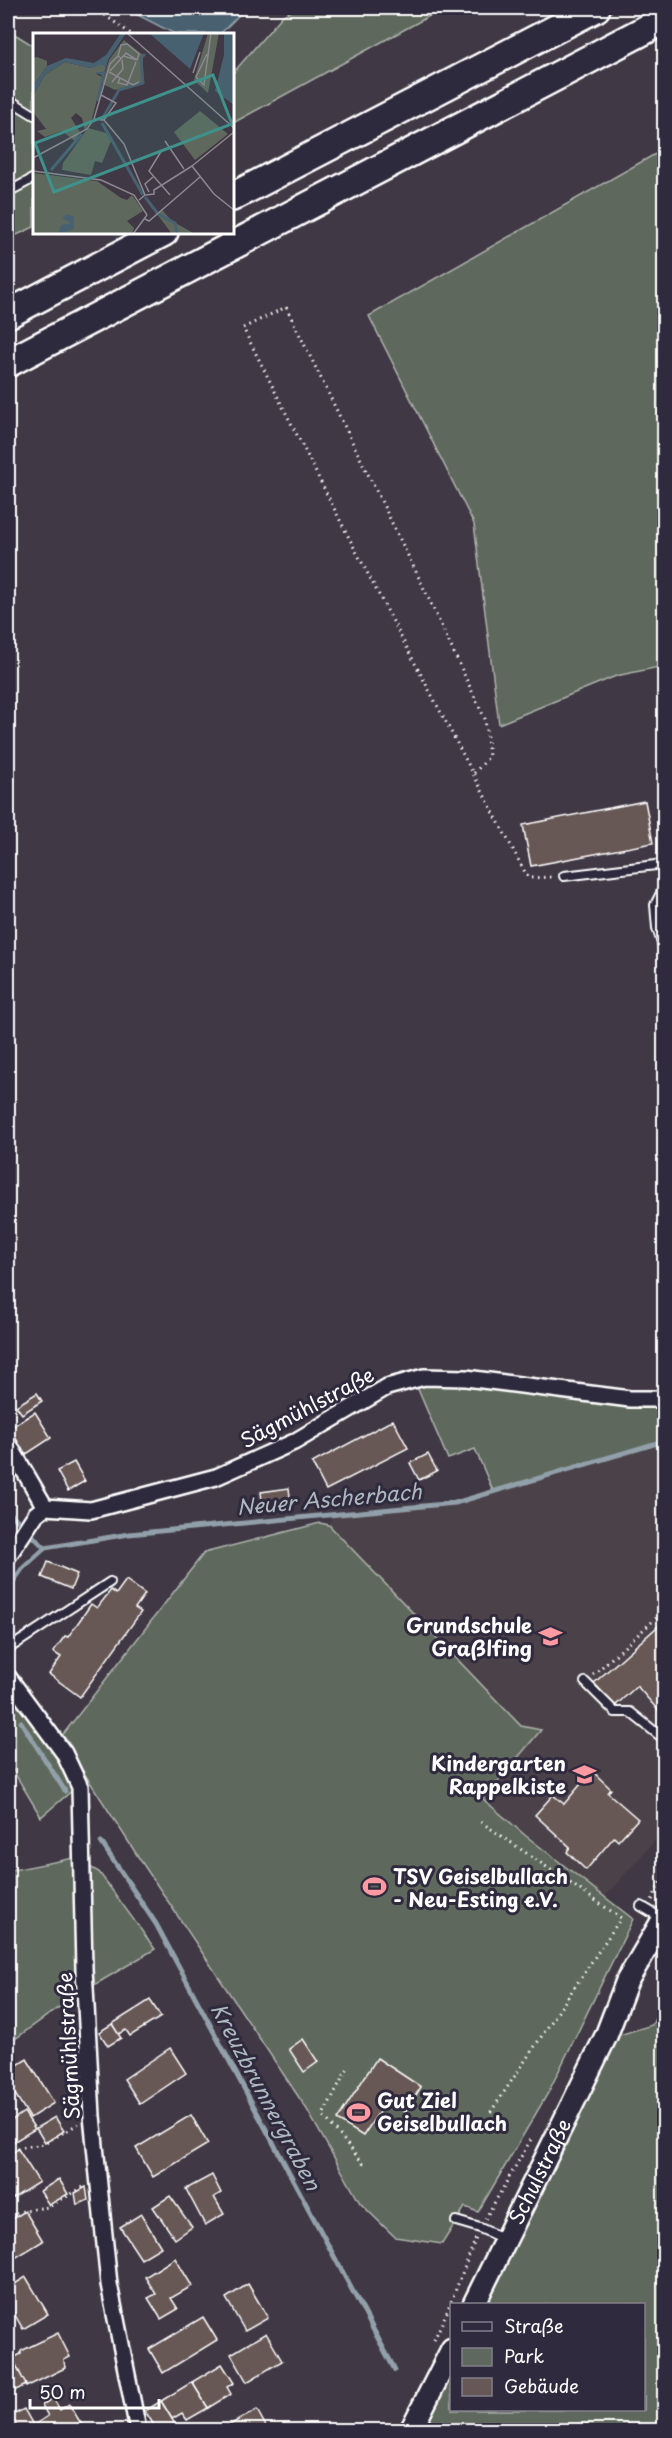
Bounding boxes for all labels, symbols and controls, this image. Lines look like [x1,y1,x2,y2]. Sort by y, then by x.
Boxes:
inset map [33,33,234,234]
street label: Sägmühlstraße [235,1359,379,1455]
water label: Neuer Ascherbach [235,1474,424,1522]
place label: Grundschule Graßlfing [406,1610,532,1663]
school or university icon: Grundschule Graßlfing [537,1624,563,1650]
place label: Kindergarten Rappelkiste [431,1748,566,1801]
school or university icon: Kindergarten Rappelkiste [571,1762,597,1788]
place label: TSV Geiselbullach - Neu-Esting e.V. [393,1861,568,1914]
sports icon: TSV Geiselbullach - Neu-Esting e.V. [362,1874,388,1900]
street label: Sägmühlstraße [49,1971,87,2121]
water label: Kreuzbrunnergraben [204,1996,331,2196]
place label: Gut Ziel Geiselbullach [377,2085,507,2138]
sports icon: Gut Ziel Geiselbullach [346,2099,372,2125]
street label: Schulstraße [501,2113,578,2229]
legend [450,2303,645,2411]
text: Straße [504,2312,564,2339]
text: Park [504,2342,544,2369]
scale bar [30,2372,159,2410]
text: Gebäude [504,2372,579,2399]
text: 50 m [39,2378,86,2405]

